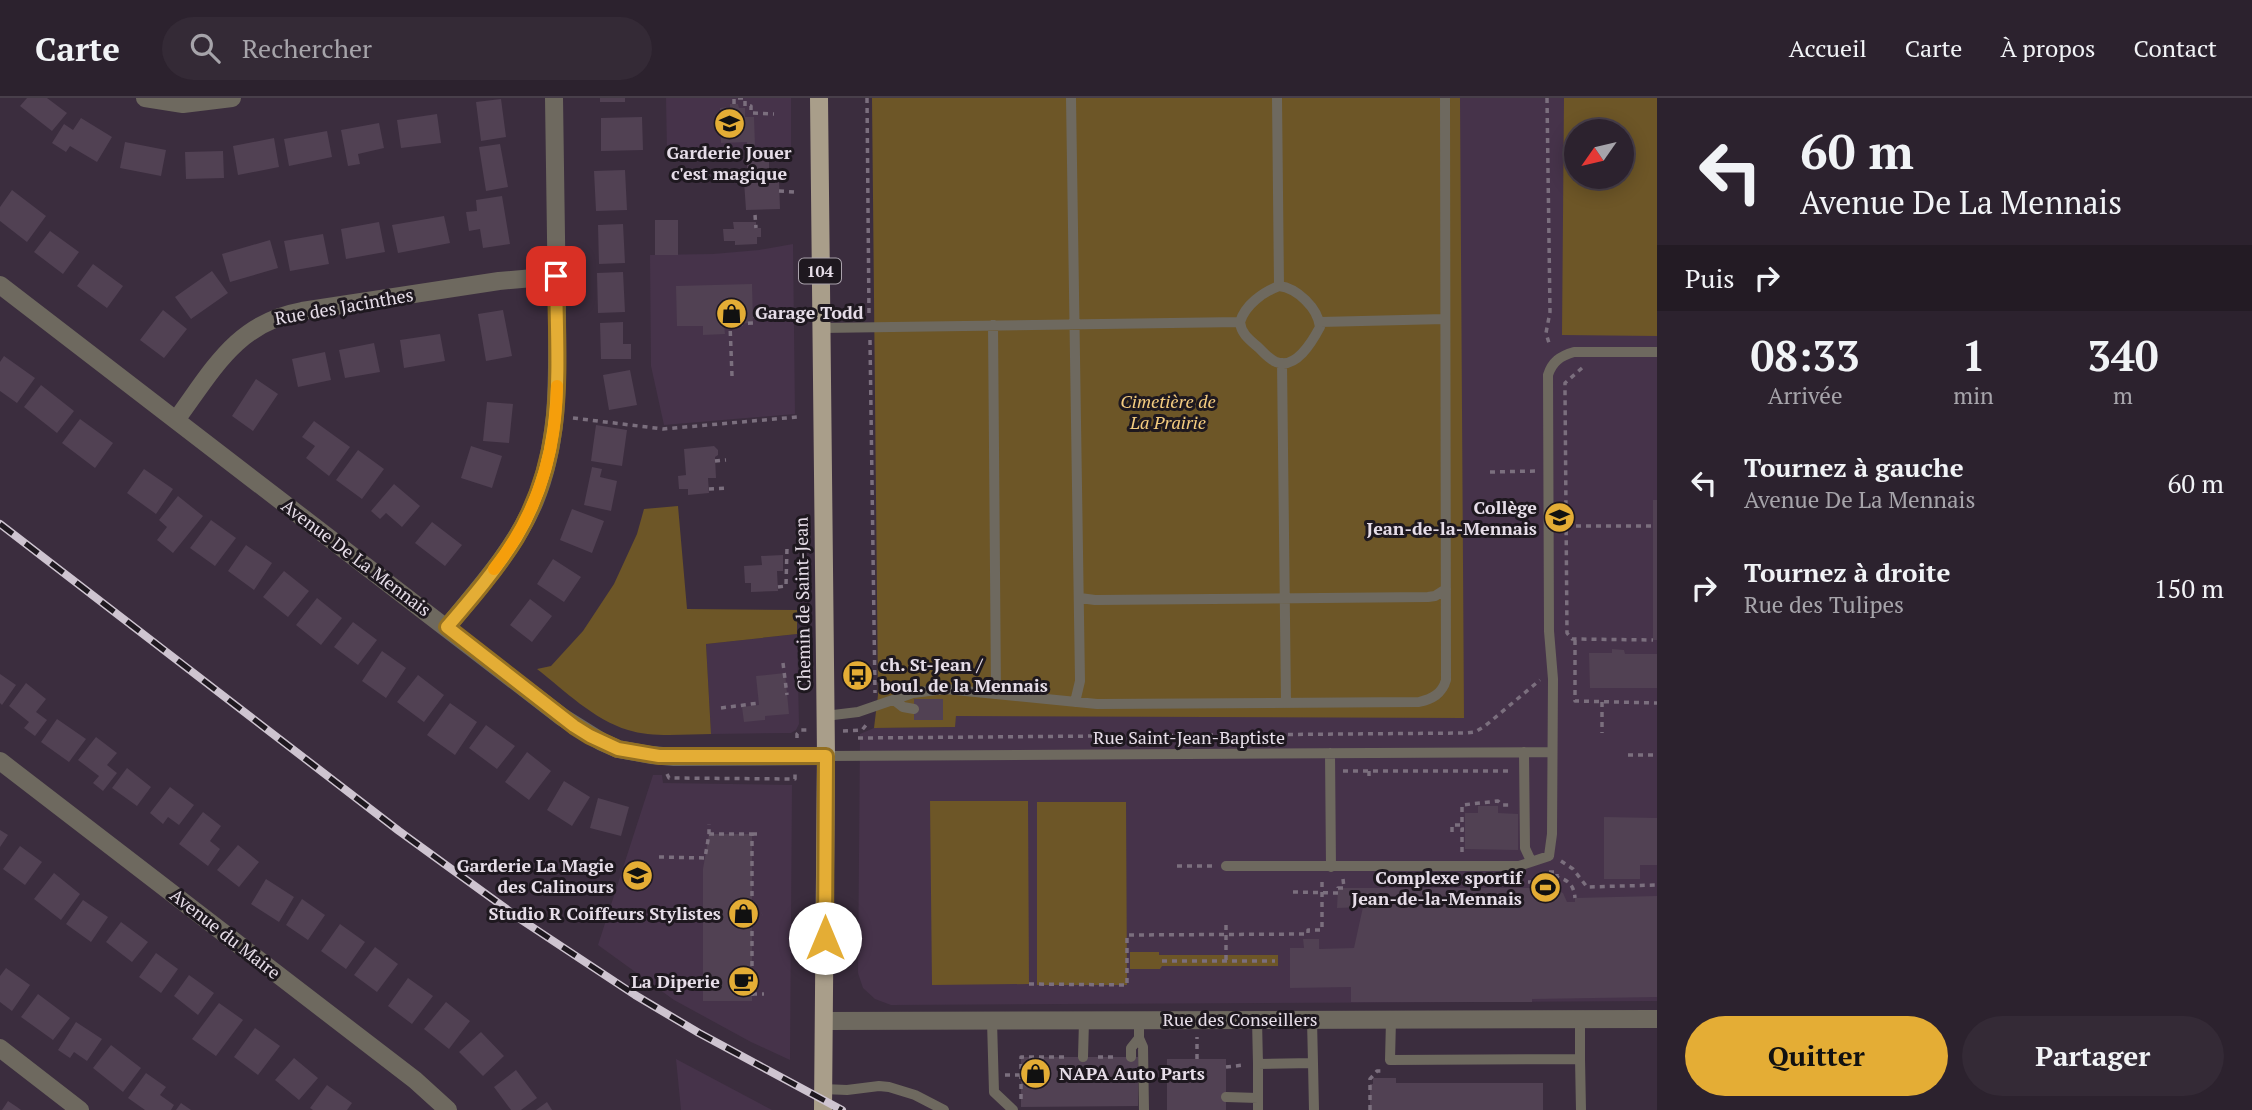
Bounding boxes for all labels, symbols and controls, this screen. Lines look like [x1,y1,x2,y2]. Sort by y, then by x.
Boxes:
search box [162,17,652,80]
text: Carte [35,27,120,70]
icon: search [186,29,224,67]
text: Rechercher [242,31,372,65]
text: Accueil [1789,32,1867,64]
text: Carte [1905,32,1962,64]
text: À propos [2000,32,2096,64]
text: Contact [2134,32,2217,64]
school or university icon: Garderie Jouer c'est magique [712,106,746,140]
text: 60 m [1800,118,1914,183]
north arrow [1564,119,1634,189]
map controls [1564,119,1634,189]
icon: left [1685,126,1776,217]
place label: Garderie Jouer c'est magique [666,140,792,185]
text: Avenue De La Mennais [1800,181,2122,223]
pin [526,246,586,306]
icon: arrive [537,257,575,295]
road number: 104 [799,258,841,284]
icon: right [1748,259,1786,297]
text: Puis [1685,261,1734,295]
street label: Rue des Jacinthes [273,282,415,330]
shop icon: Garage Todd [715,296,749,330]
place label: Garage Todd [755,300,864,324]
text: 08:33 [1751,327,1860,383]
text: 1 [1962,327,1985,383]
text: 340 [2087,327,2158,383]
text: Arrivée [1768,380,1843,411]
text: min [1953,380,1994,411]
text: m [2113,380,2133,411]
park label: Cimetière de La Prairie [1120,389,1216,434]
text: Tournez à gauche [1744,450,1964,484]
icon: left [1685,464,1723,502]
text: 60 m [2168,466,2224,500]
text: Avenue De La Mennais [1744,484,1976,515]
street label: Avenue De La Mennais [277,493,436,621]
place label: Collège Jean-de-la-Mennais [1367,495,1537,540]
school or university icon: Collège Jean-de-la-Mennais [1543,501,1577,535]
street label: Chemin de Saint-Jean [788,516,816,691]
text: Tournez à droite [1744,555,1950,589]
icon: right [1685,569,1723,607]
text: 150 m [2154,571,2224,605]
text: Rue des Tulipes [1744,589,1904,620]
place label: ch. St-Jean / boul. de la Mennais [879,652,1048,697]
bus stop icon: ch. St-Jean / boul. de la Mennais [840,658,874,692]
street label: Rue Saint-Jean-Baptiste [1093,725,1285,749]
place label: Garderie La Magie des Calinours [457,853,614,898]
school or university icon: Garderie La Magie des Calinours [620,859,654,893]
place label: Complexe sportif Jean-de-la-Mennais [1352,865,1523,910]
sports icon: Complexe sportif Jean-de-la-Mennais [1528,871,1562,905]
street label: Avenue du Maire [165,882,286,984]
shop icon: Studio R Coiffeurs Stylistes [727,897,761,931]
place label: Studio R Coiffeurs Stylistes [488,901,721,925]
position arrow [788,901,862,975]
cafe icon: La Diperie [726,965,760,999]
place label: La Diperie [631,969,720,993]
street label: Rue des Conseillers [1162,1007,1318,1031]
button: Quitter [1685,1016,1948,1096]
button: Partager [1962,1016,2224,1096]
shop icon: NAPA Auto Parts [1019,1057,1053,1091]
place label: NAPA Auto Parts [1059,1061,1205,1085]

